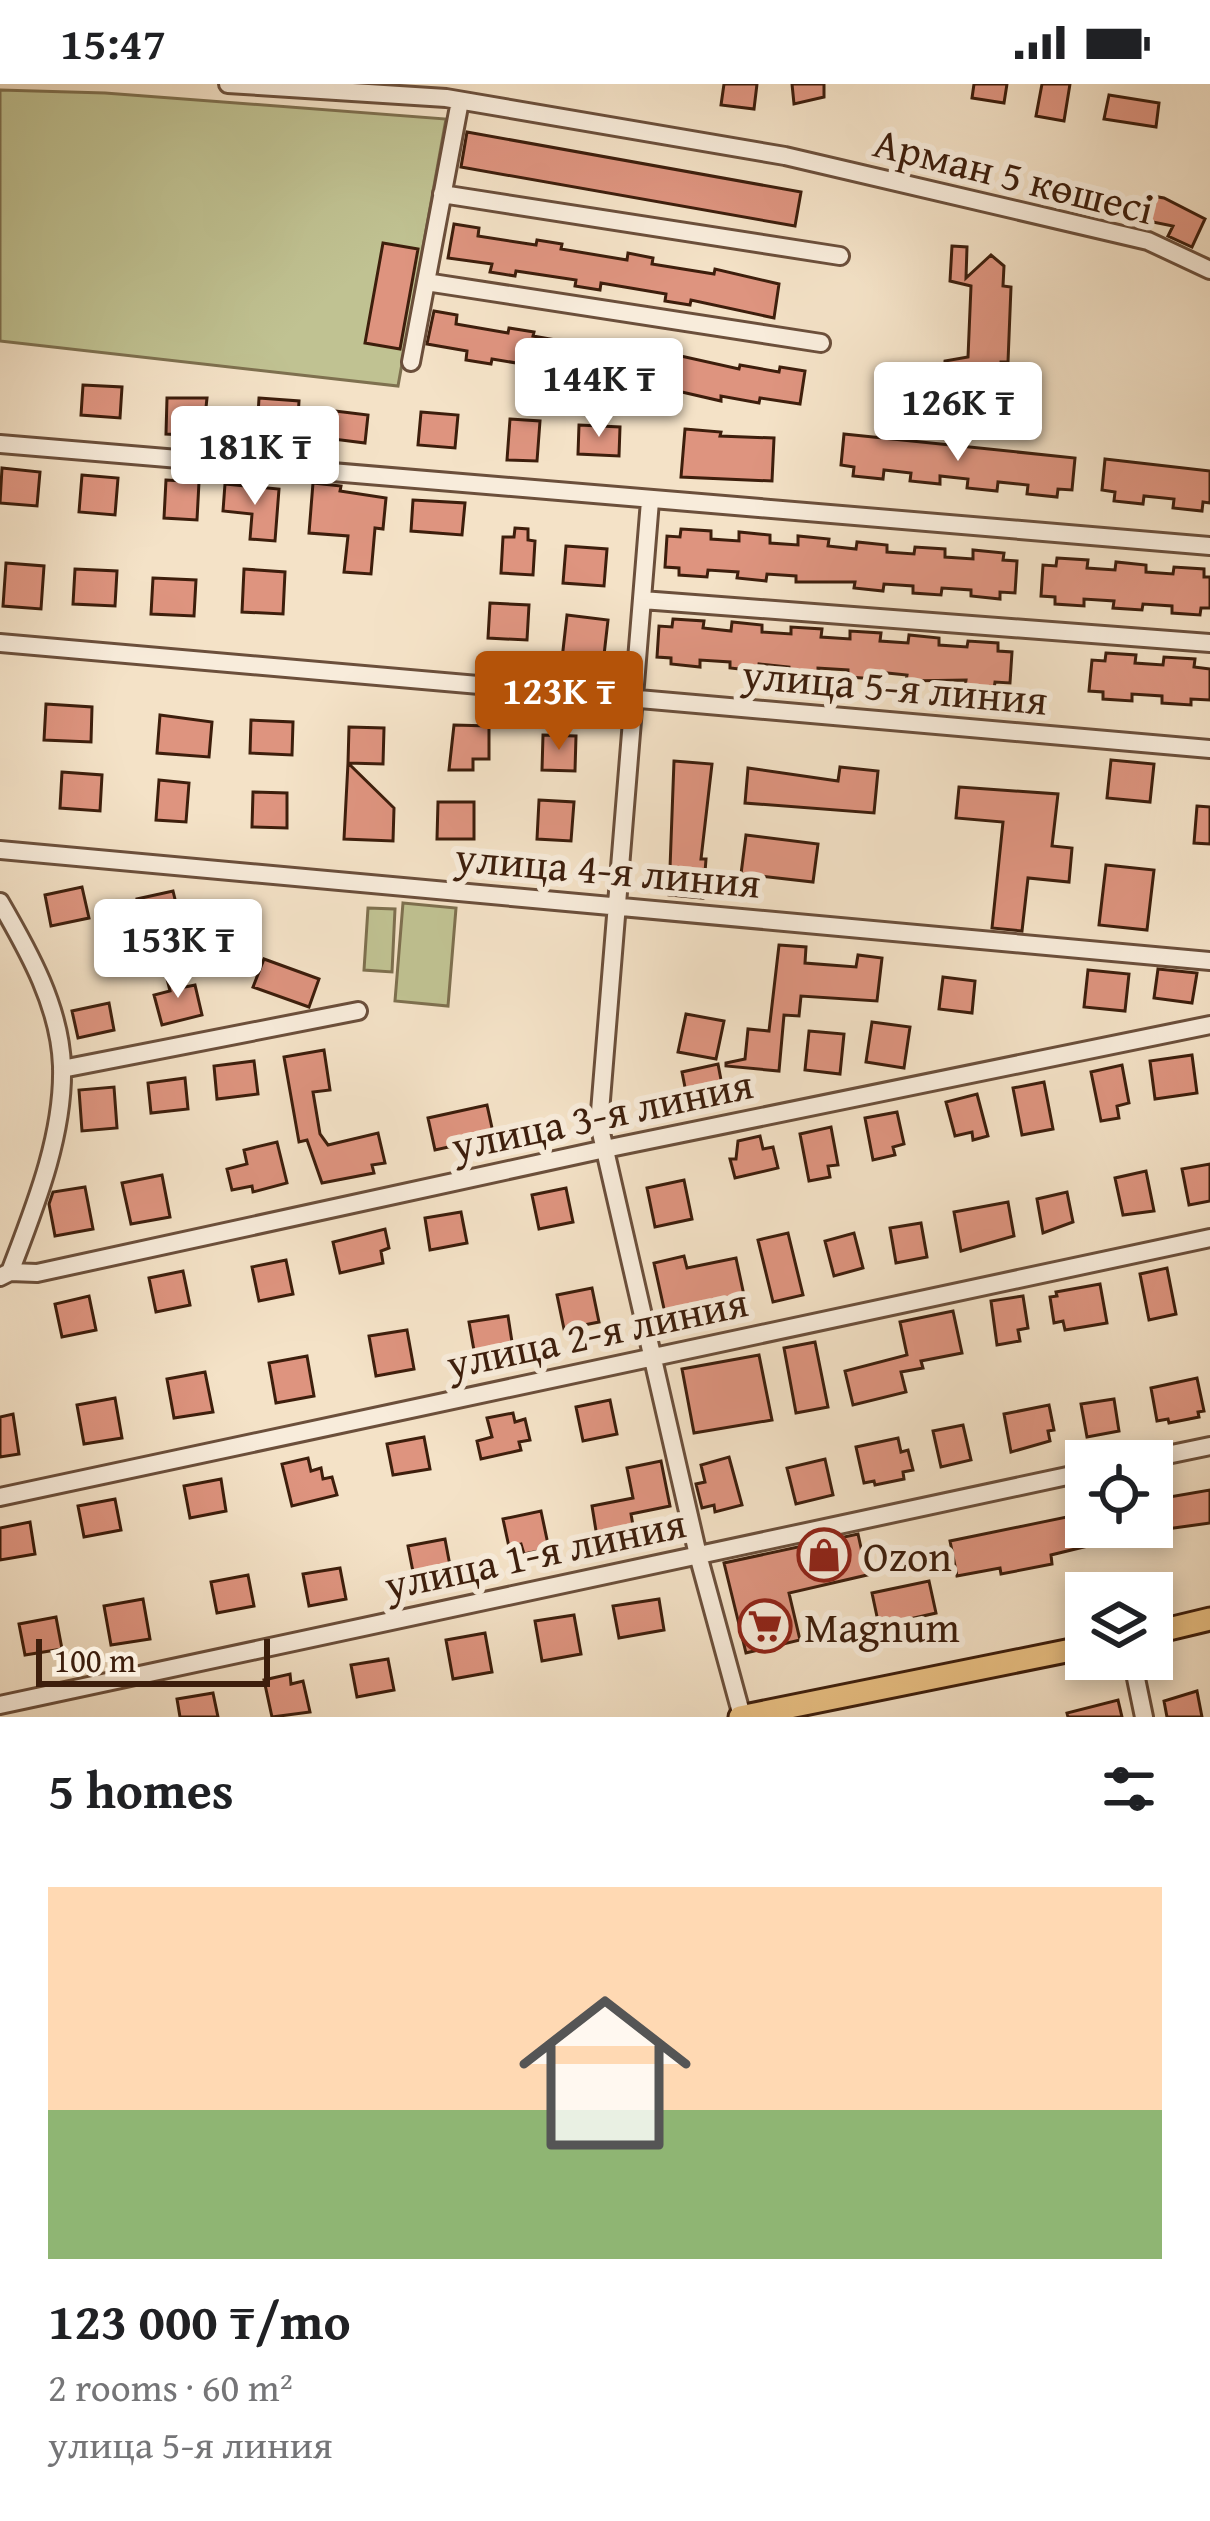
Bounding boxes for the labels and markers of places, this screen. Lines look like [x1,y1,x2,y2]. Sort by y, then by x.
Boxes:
pin: 144K ₸ [501,338,697,440]
pin: 126K ₸ [860,362,1056,464]
pin: 181K ₸ [157,406,353,508]
pin: 123K ₸ [461,651,657,753]
pin: 153K ₸ [80,899,276,1001]
place label: Ozon [863,1525,952,1586]
shop icon: Ozon [796,1527,852,1583]
place label: Magnum [804,1596,960,1657]
supermarket icon: Magnum [737,1598,793,1654]

